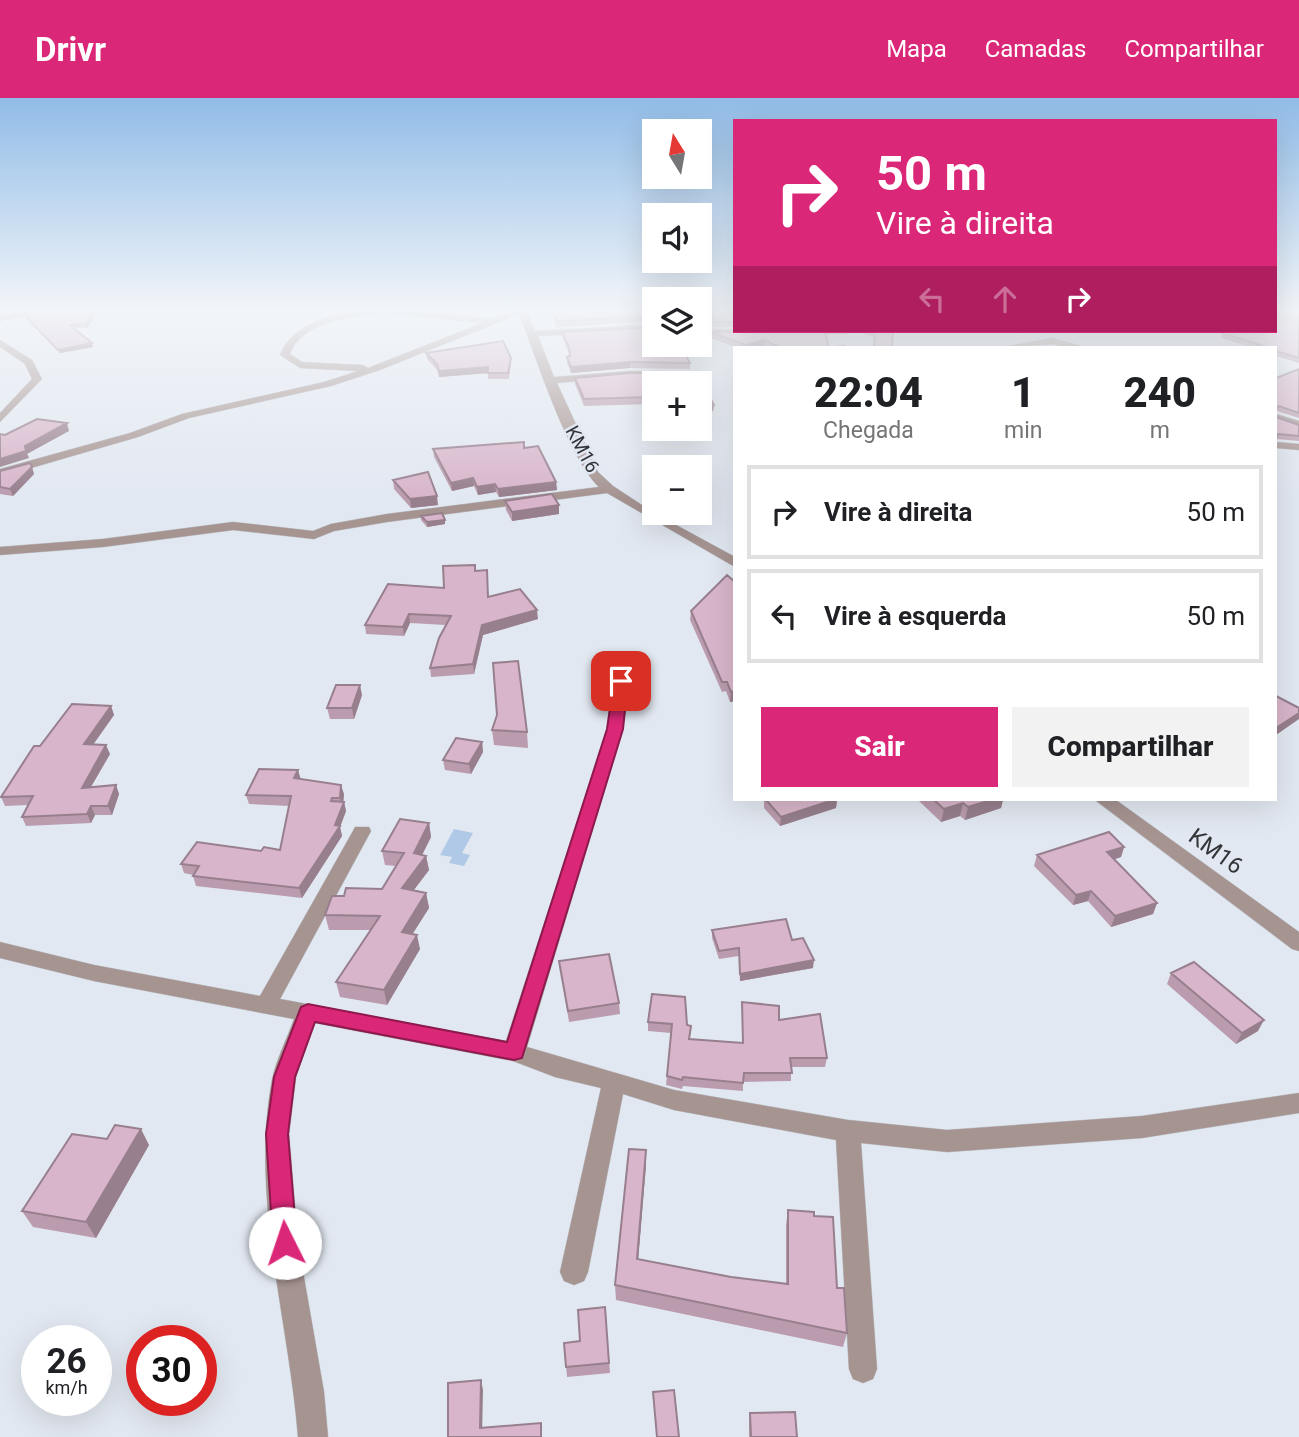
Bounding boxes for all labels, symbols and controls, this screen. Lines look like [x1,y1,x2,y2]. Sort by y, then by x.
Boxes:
text: Drivr [35,30,106,69]
text: Mapa [886,35,947,63]
text: Camadas [985,35,1086,63]
text: Compartilhar [1124,35,1264,63]
north arrow [642,119,712,189]
map controls [642,119,712,525]
text: 50 m [876,145,987,202]
icon: right [761,147,852,238]
button: sound [642,203,712,273]
text: Vire à direita [876,204,1054,242]
icon: left [913,280,951,318]
icon: ahead [986,280,1024,318]
icon: right [1059,280,1097,318]
button: layers [642,287,712,357]
text: 22:04 [814,368,923,417]
text: 1 [1011,368,1035,417]
text: 240 [1123,368,1196,417]
button: + [642,371,712,441]
text: Chegada [823,417,914,444]
text: min [1004,417,1042,444]
text: m [1150,417,1170,444]
street label: KM16 [561,422,604,477]
button: − [642,455,712,525]
icon: right [765,493,803,531]
text: Vire à direita [824,497,972,527]
text: 50 m [1187,497,1245,527]
icon: left [765,597,803,635]
text: Vire à esquerda [824,601,1007,631]
text: 50 m [1187,601,1245,631]
pin [591,651,651,711]
icon: arrive [602,662,640,700]
button: Sair [761,707,998,787]
button: Compartilhar [1012,707,1249,787]
street label: KM16 [1183,823,1248,880]
position arrow [248,1206,322,1280]
speed limit sign: 30 [126,1325,217,1416]
text: 26 [46,1341,87,1382]
text: km/h [45,1377,88,1398]

